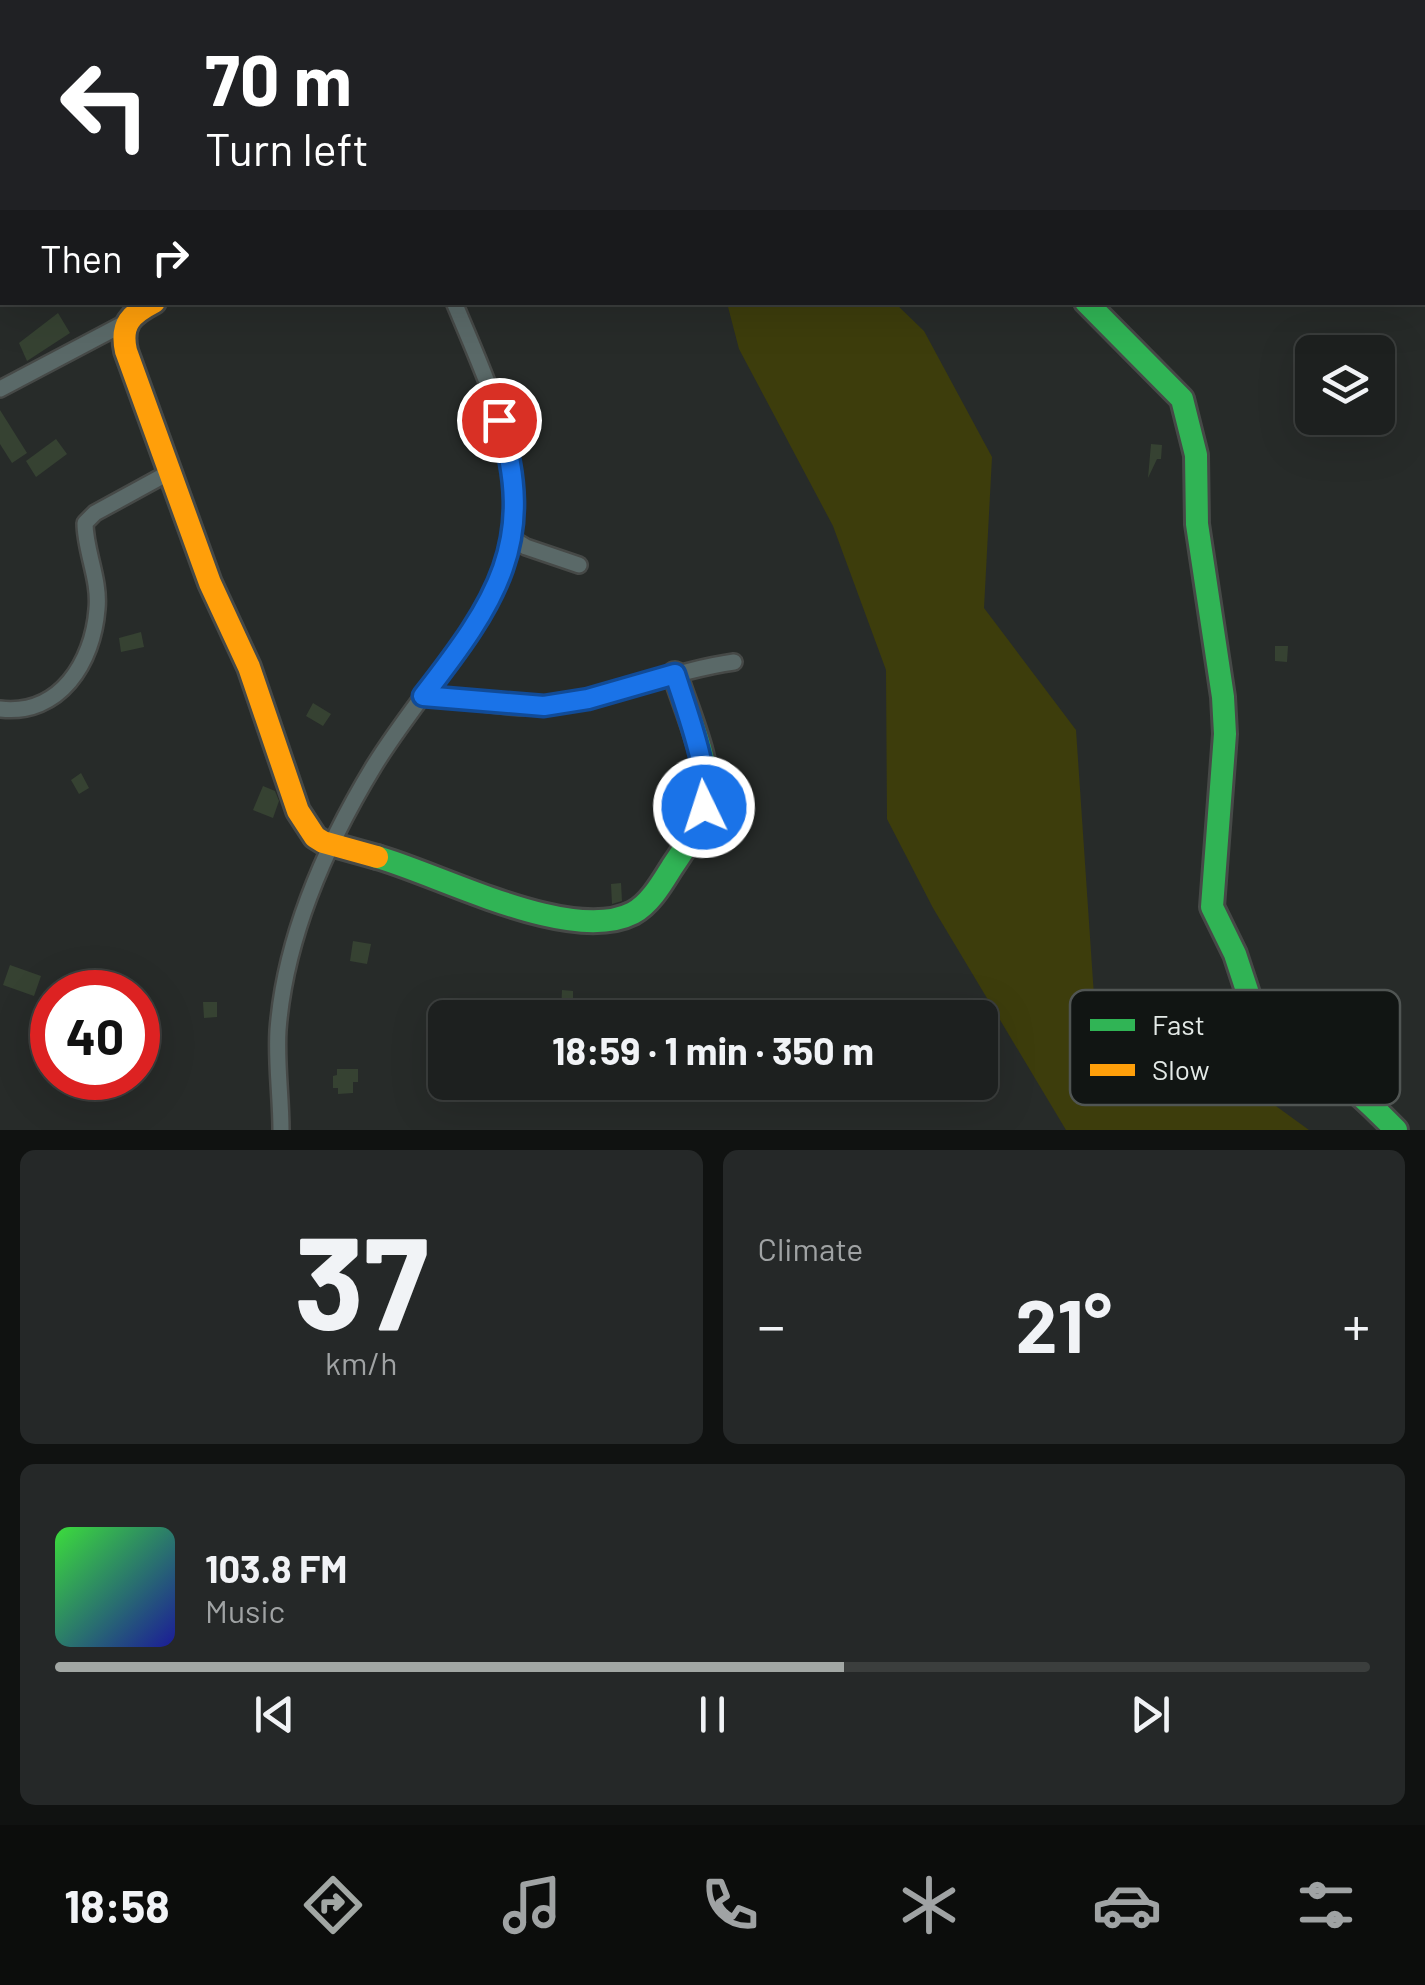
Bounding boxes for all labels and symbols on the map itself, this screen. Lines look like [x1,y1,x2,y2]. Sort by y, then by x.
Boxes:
pin [457,378,542,463]
position arrow [652,755,756,859]
speed limit sign: 40 [30,970,160,1100]
legend [1070,990,1400,1105]
text: Fast [1152,1007,1205,1041]
text: Slow [1152,1052,1210,1086]

